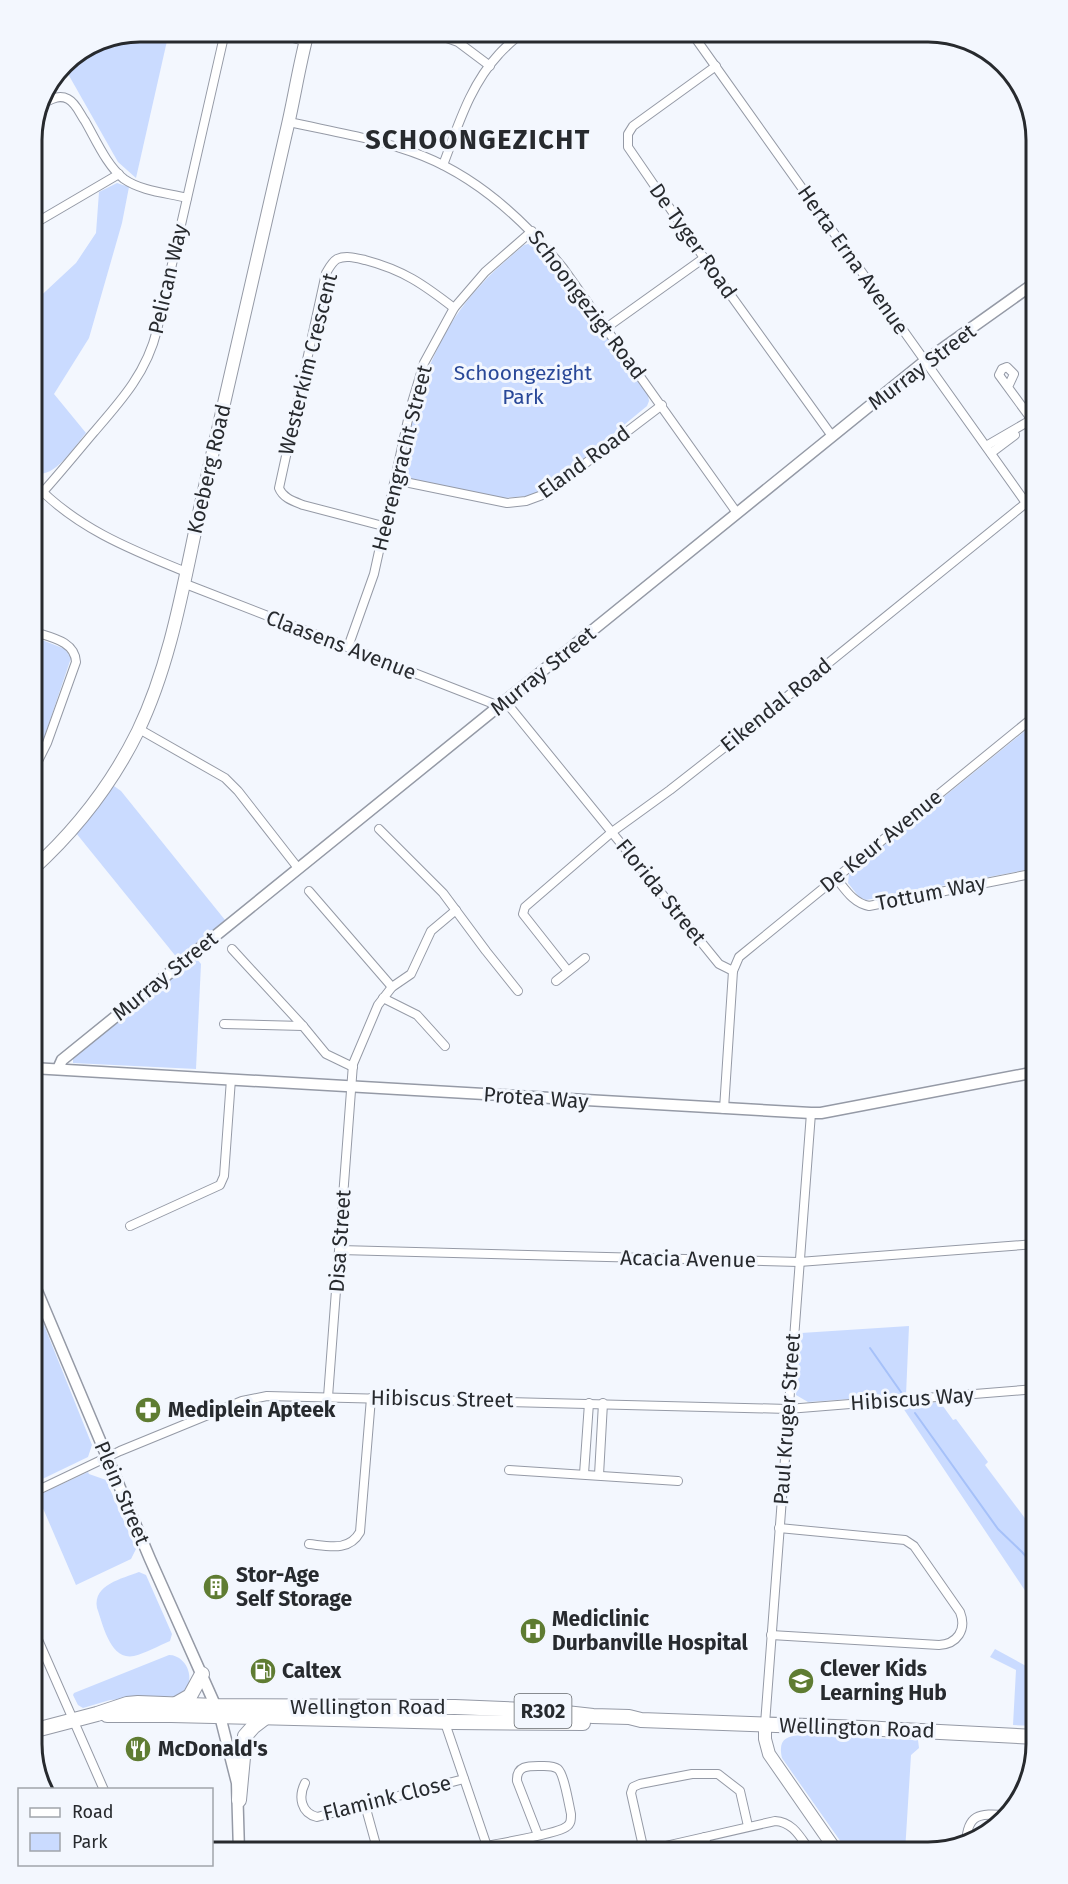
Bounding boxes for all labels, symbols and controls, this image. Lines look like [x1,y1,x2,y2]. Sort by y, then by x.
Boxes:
district label: SCHOONGEZICHT [365,124,591,156]
street label: De Tyger Road [644,178,742,304]
street label: Herta Erna Avenue [792,180,914,340]
street label: Pelican Way [143,221,193,337]
street label: Schoongezigt Road [522,225,652,385]
street label: Westerkim Crescent [273,270,343,458]
street label: Murray Street [863,318,981,416]
park label: Schoongezight Park [454,360,593,410]
street label: Heerengracht Street [366,362,438,554]
street label: Koeberg Road [181,402,237,536]
street label: Eland Road [533,420,635,504]
street label: Claasens Avenue [262,604,420,686]
street label: Murray Street [485,620,601,721]
street label: Eikendal Road [715,652,837,758]
street label: De Keur Avenue [815,784,947,898]
street label: Florida Street [610,834,712,951]
street label: Tottum Way [874,870,989,916]
street label: Murray Street [107,925,223,1026]
street label: Protea Way [483,1081,590,1115]
street label: Disa Street [323,1188,357,1293]
street label: Acacia Avenue [620,1245,756,1273]
street label: Paul Kruger Street [768,1332,806,1506]
street label: Hibiscus Way [849,1382,975,1416]
street label: Hibiscus Street [370,1385,514,1413]
pharmacy icon: Mediplein Apteek [133,1395,163,1425]
place label: Mediplein Apteek [168,1397,336,1423]
street label: Plein Street [88,1437,156,1549]
place label: Stor-Age Self Storage [236,1562,352,1612]
building icon: Stor-Age Self Storage [201,1572,231,1602]
place label: Mediclinic Durbanville Hospital [552,1606,749,1656]
hospital icon: Mediclinic Durbanville Hospital [518,1616,548,1646]
fuel station icon: Caltex [248,1656,278,1686]
place label: Clever Kids Learning Hub [820,1656,947,1706]
place label: Caltex [282,1658,341,1684]
school or university icon: Clever Kids Learning Hub [786,1666,816,1696]
street label: Wellington Road [290,1694,446,1720]
road number: R302 [514,1694,572,1728]
street label: Wellington Road [779,1712,935,1744]
restaurant icon: McDonald's [123,1734,153,1764]
place label: McDonald's [158,1736,268,1762]
street label: Flamink Close [320,1770,454,1826]
legend [18,1788,213,1866]
text: Road [72,1801,114,1823]
text: Park [72,1831,108,1853]

